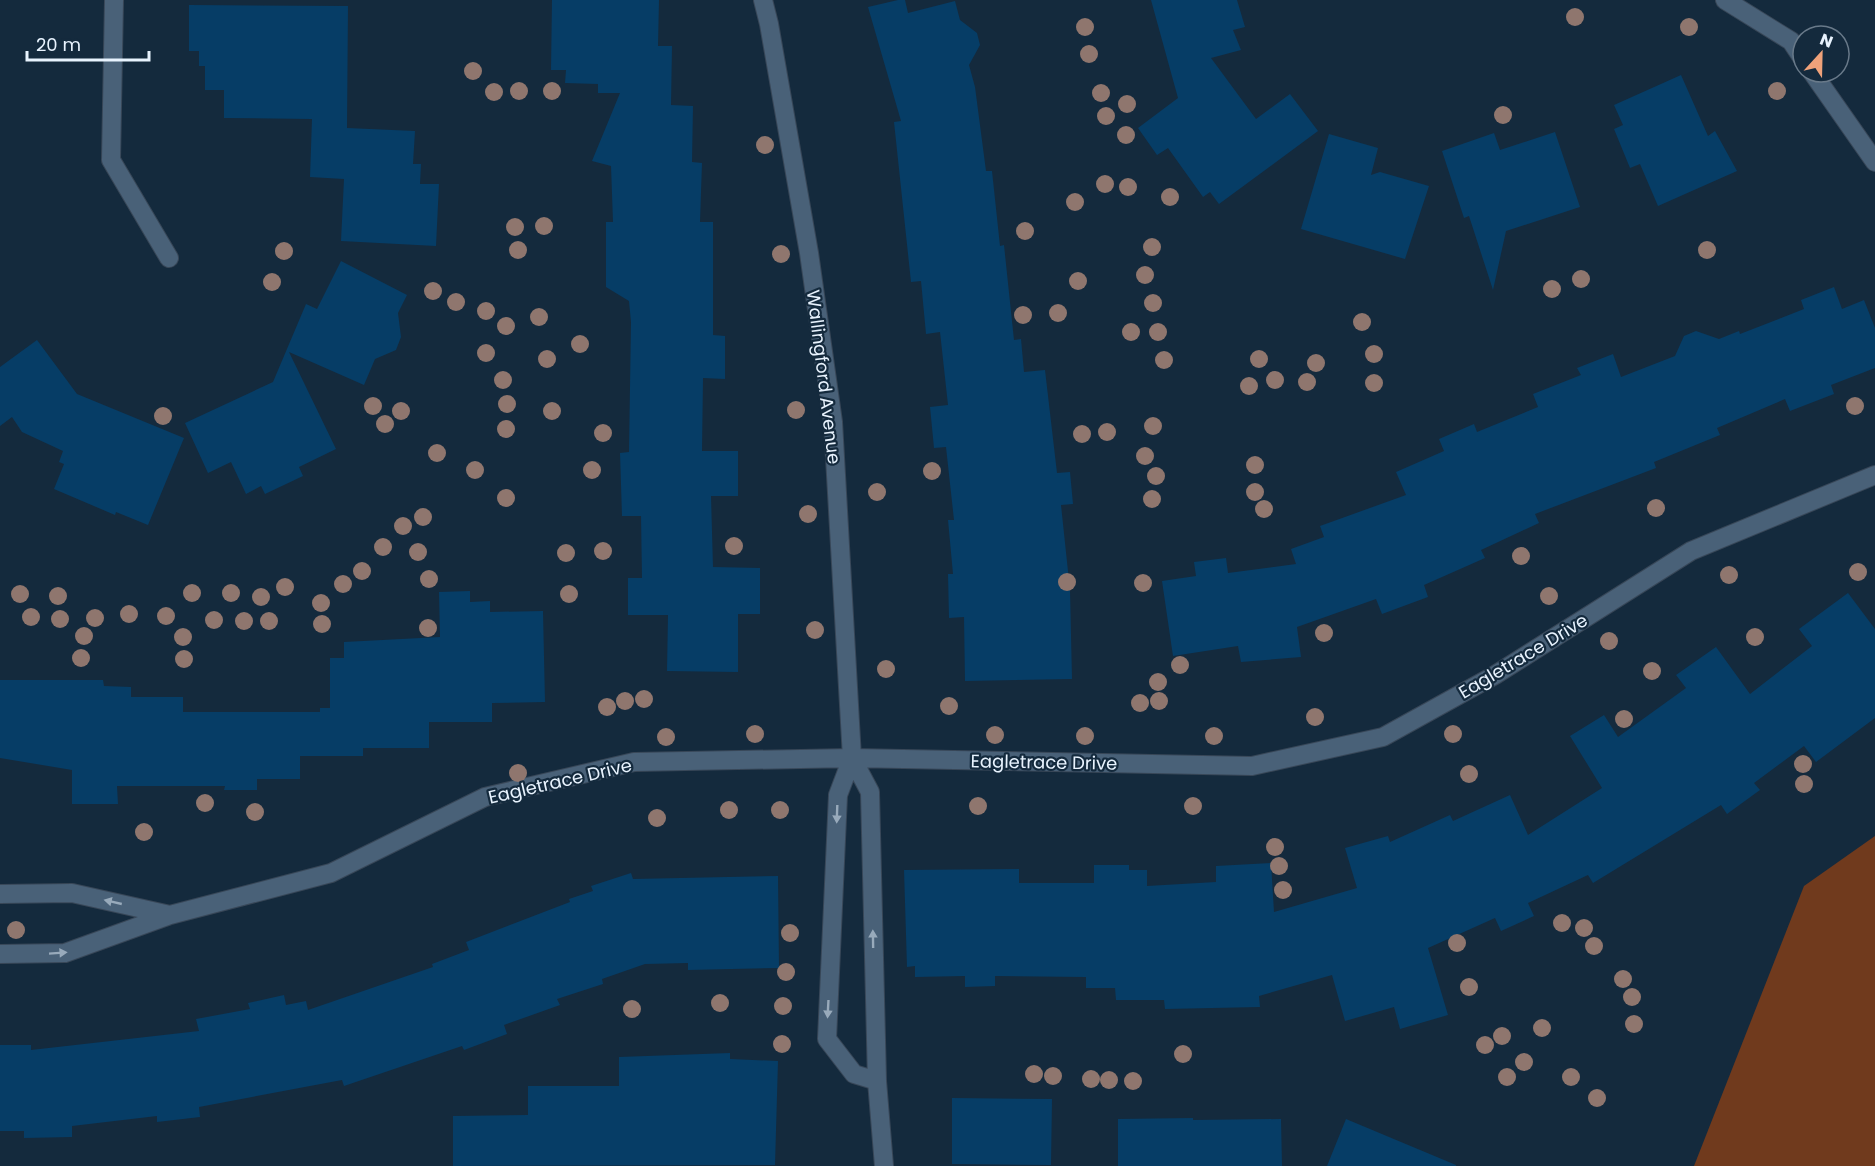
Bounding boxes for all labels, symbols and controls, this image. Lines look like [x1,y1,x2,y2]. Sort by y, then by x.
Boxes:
scale bar [27,24,148,62]
north arrow [1791,24,1851,84]
text: N [1817,28,1836,53]
text: 20 m [36,32,81,57]
street label: Wallingford Avenue [801,288,847,466]
street label: Eagletrace Drive [1454,608,1592,704]
street label: Eagletrace Drive [970,748,1118,776]
street label: Eagletrace Drive [486,752,634,810]
one-way arrow [833,805,842,824]
one-way arrow [104,897,122,907]
one-way arrow [868,929,878,948]
one-way arrow [49,948,68,958]
one-way arrow [824,1000,833,1019]

